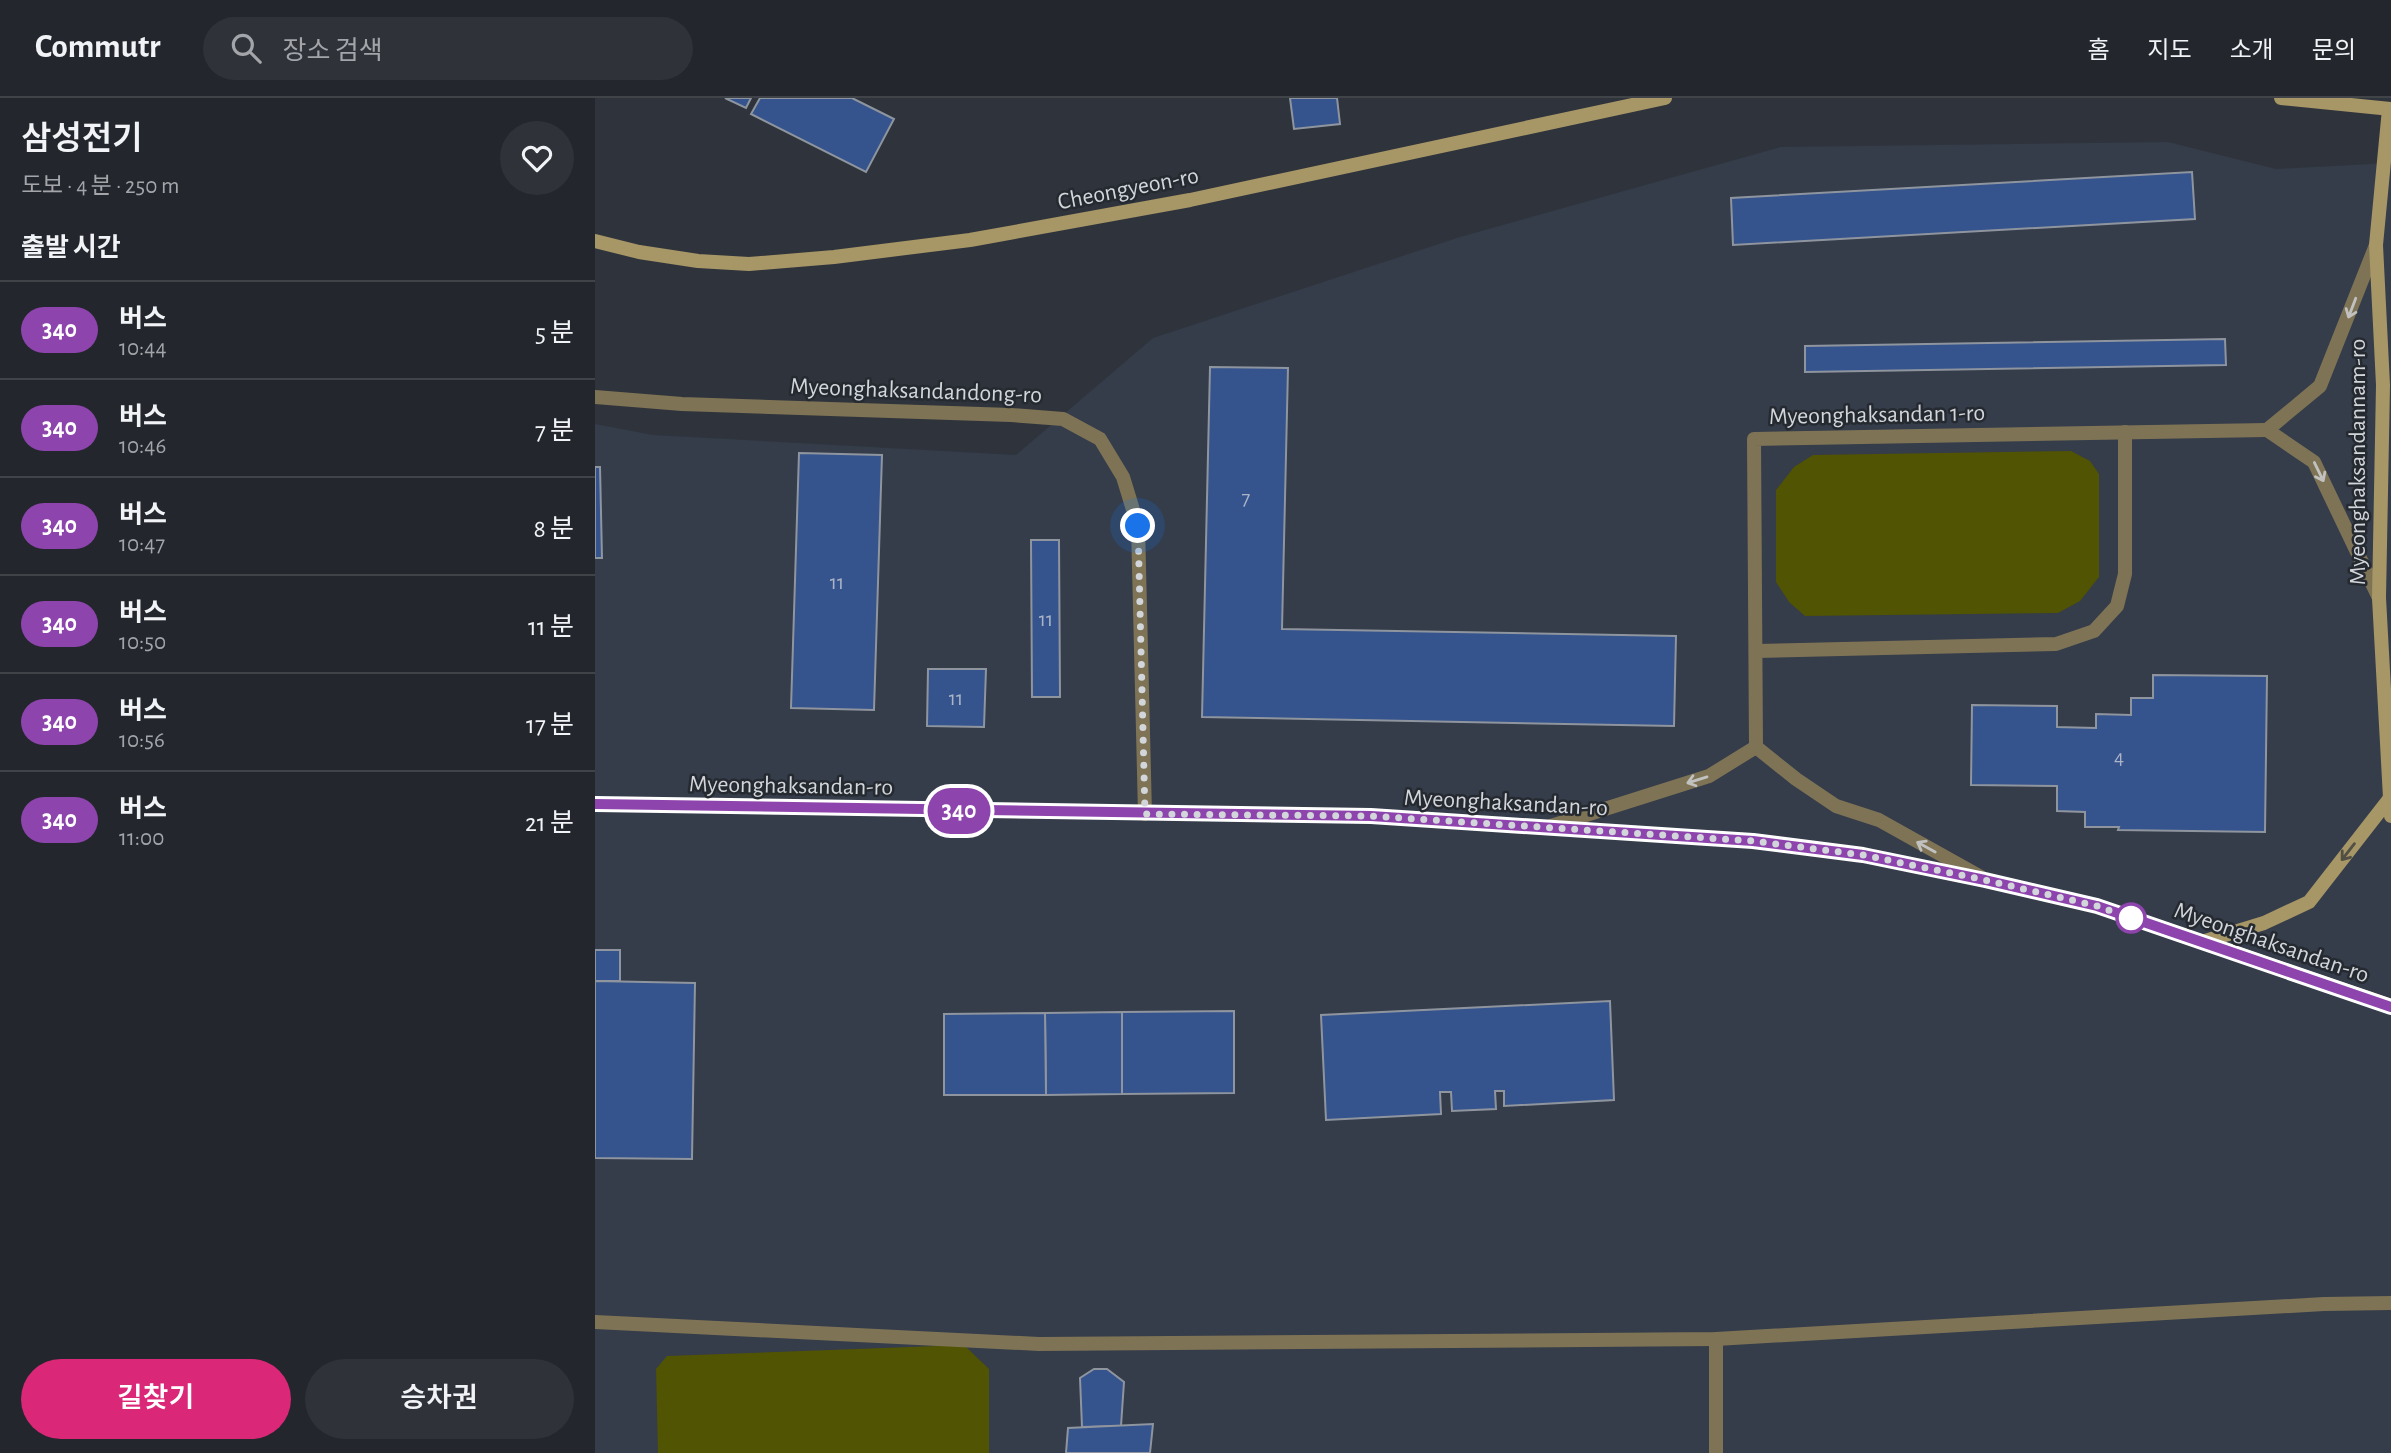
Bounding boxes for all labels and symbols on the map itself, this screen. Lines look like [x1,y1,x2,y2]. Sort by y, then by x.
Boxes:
street label: Cheongyeon-ro [1056,164,1201,214]
one-way arrow [2344,297,2357,319]
street label: Myeonghaksandannam-ro [2346,339,2370,585]
street label: Myeonghaksandandong-ro [789,375,1042,407]
street label: Myeonghaksandan 1-ro [1769,401,1985,429]
one-way arrow [2312,461,2326,482]
house number: 7 [1242,488,1251,509]
your location [1120,508,1155,543]
house number: 11 [830,572,844,593]
house number: 11 [1039,609,1053,630]
house number: 11 [949,688,963,709]
house number: 4 [2114,747,2124,768]
street label: Myeonghaksandan-ro [689,772,893,800]
one-way arrow [1686,775,1708,787]
street label: Myeonghaksandan-ro [1403,786,1609,820]
line badge: 340 [919,788,999,834]
one-way arrow [1916,840,1937,853]
one-way arrow [2341,842,2356,861]
street label: Myeonghaksandan-ro [2171,898,2372,988]
unlabelled marker [2116,903,2146,933]

